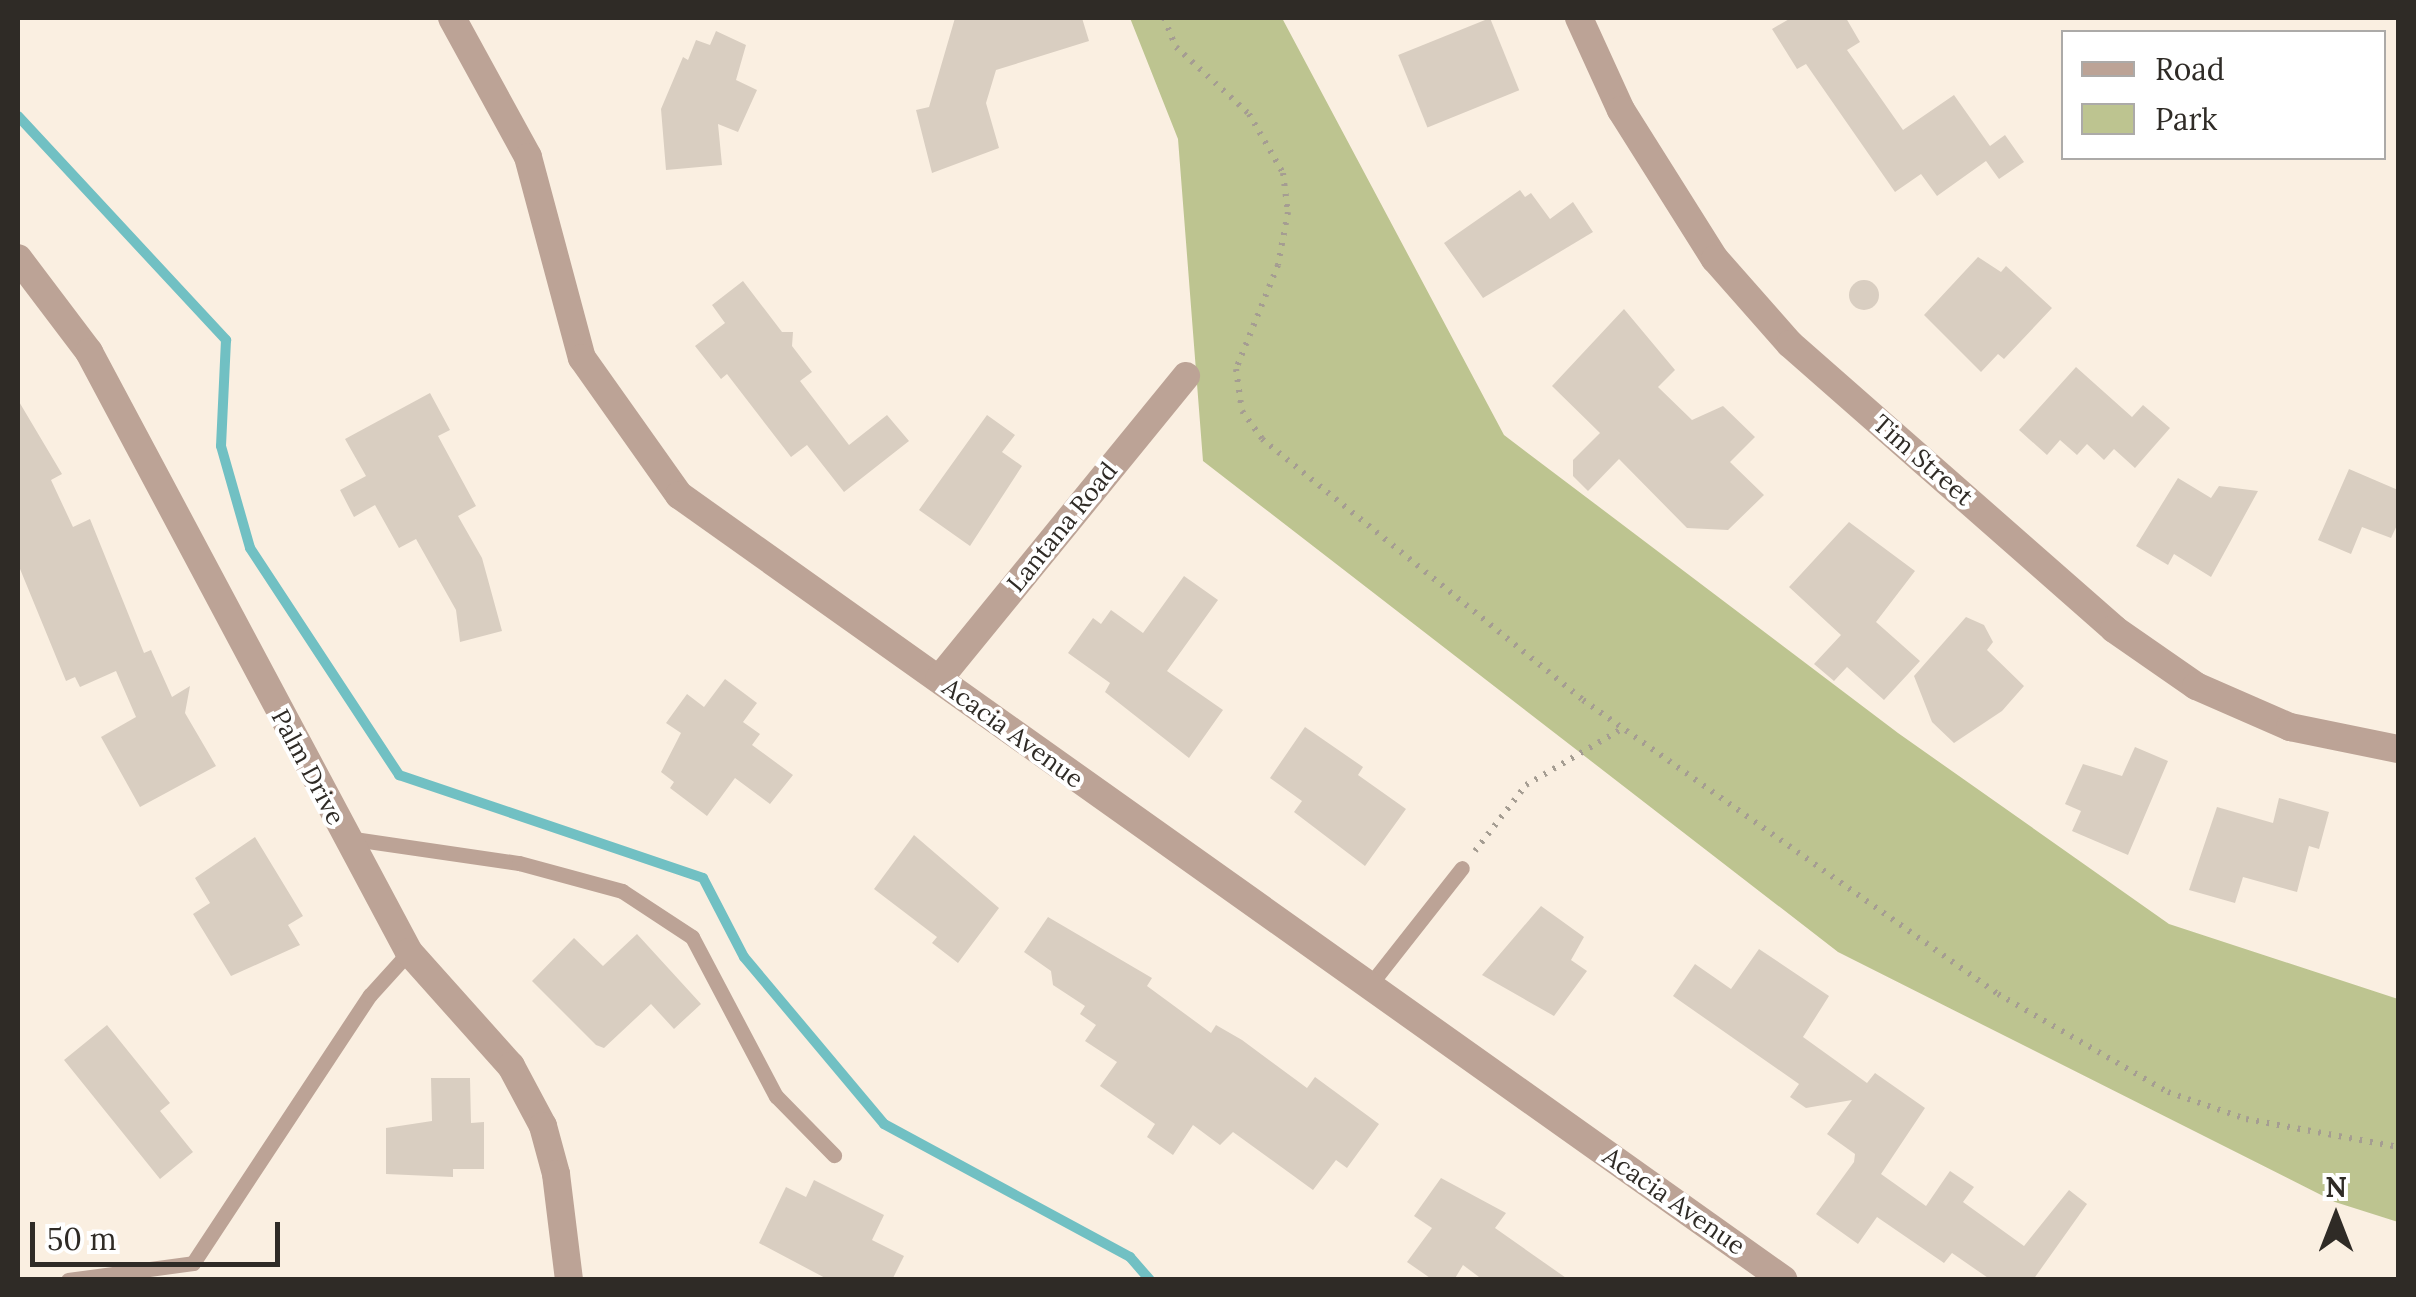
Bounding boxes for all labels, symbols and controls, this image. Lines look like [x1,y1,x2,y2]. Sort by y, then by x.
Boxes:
legend [2061,30,2386,160]
text: Road [2155,50,2225,88]
text: Park [2155,100,2217,138]
street label: Tim Street [1867,408,1979,512]
street label: Lantana Road [1001,456,1123,598]
street label: Acacia Avenue [937,672,1089,794]
street label: Palm Drive [265,704,351,830]
street label: Acacia Avenue [1597,1141,1751,1261]
north arrow [2286,1167,2386,1267]
text: N [2325,1169,2347,1205]
scale bar [35,1202,285,1264]
text: 50 m [47,1220,117,1258]

